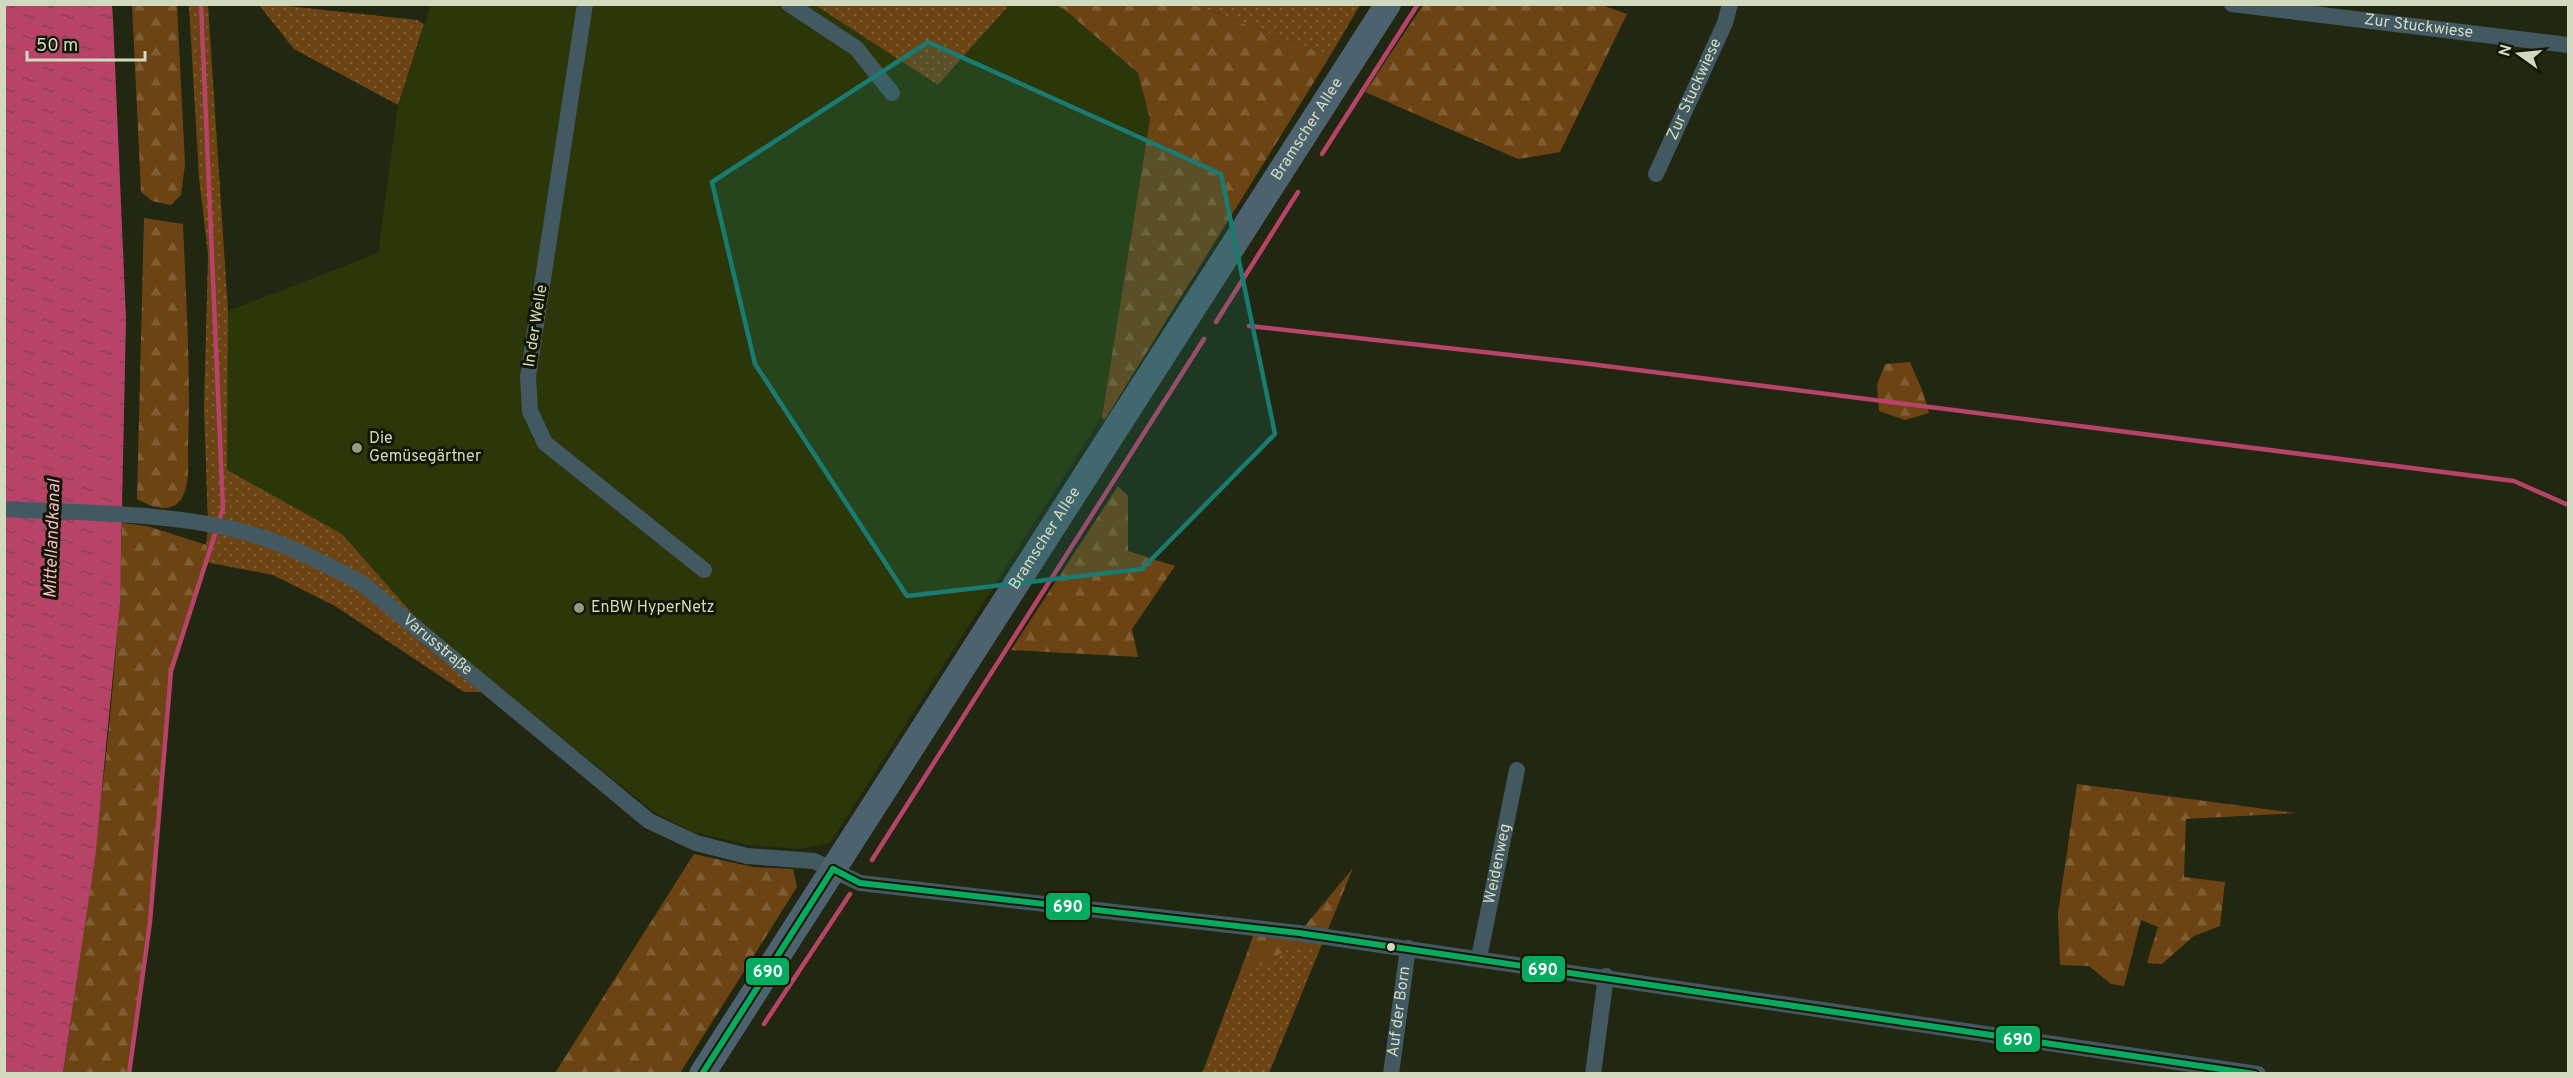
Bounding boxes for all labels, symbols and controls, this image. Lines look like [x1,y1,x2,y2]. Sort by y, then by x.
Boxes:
street label: Zur Stuckwiese [2363,10,2474,43]
scale bar [27,24,146,62]
north arrow [2489,24,2549,84]
text: 50 m [36,35,78,58]
street label: Zur Stuckwiese [1663,35,1727,143]
text: N [2495,42,2518,59]
street label: Bramscher Allee [1267,74,1348,185]
street label: In der Welle [520,283,552,369]
place label: Die Gemüsegärtner [369,429,481,467]
marker: Die Gemüsegärtner [350,441,364,455]
water label: Mittellandkanal [39,478,67,599]
street label: Bramscher Allee [1005,483,1086,594]
place label: EnBW HyperNetz [591,598,715,618]
marker: EnBW HyperNetz [572,601,586,615]
street label: Varusstraße [398,611,476,680]
street label: Weidenweg [1480,822,1516,906]
line badge: 690 [1045,892,1091,921]
text: 690 [1053,898,1083,918]
unlabelled marker [1385,941,1397,953]
line badge: 690 [1521,955,1566,983]
line badge: 690 [745,957,790,986]
text: 690 [1528,961,1558,981]
text: 690 [753,963,783,983]
street label: Auf der Born [1383,965,1415,1058]
line badge: 690 [1995,1025,2041,1053]
text: 690 [2003,1031,2033,1051]

